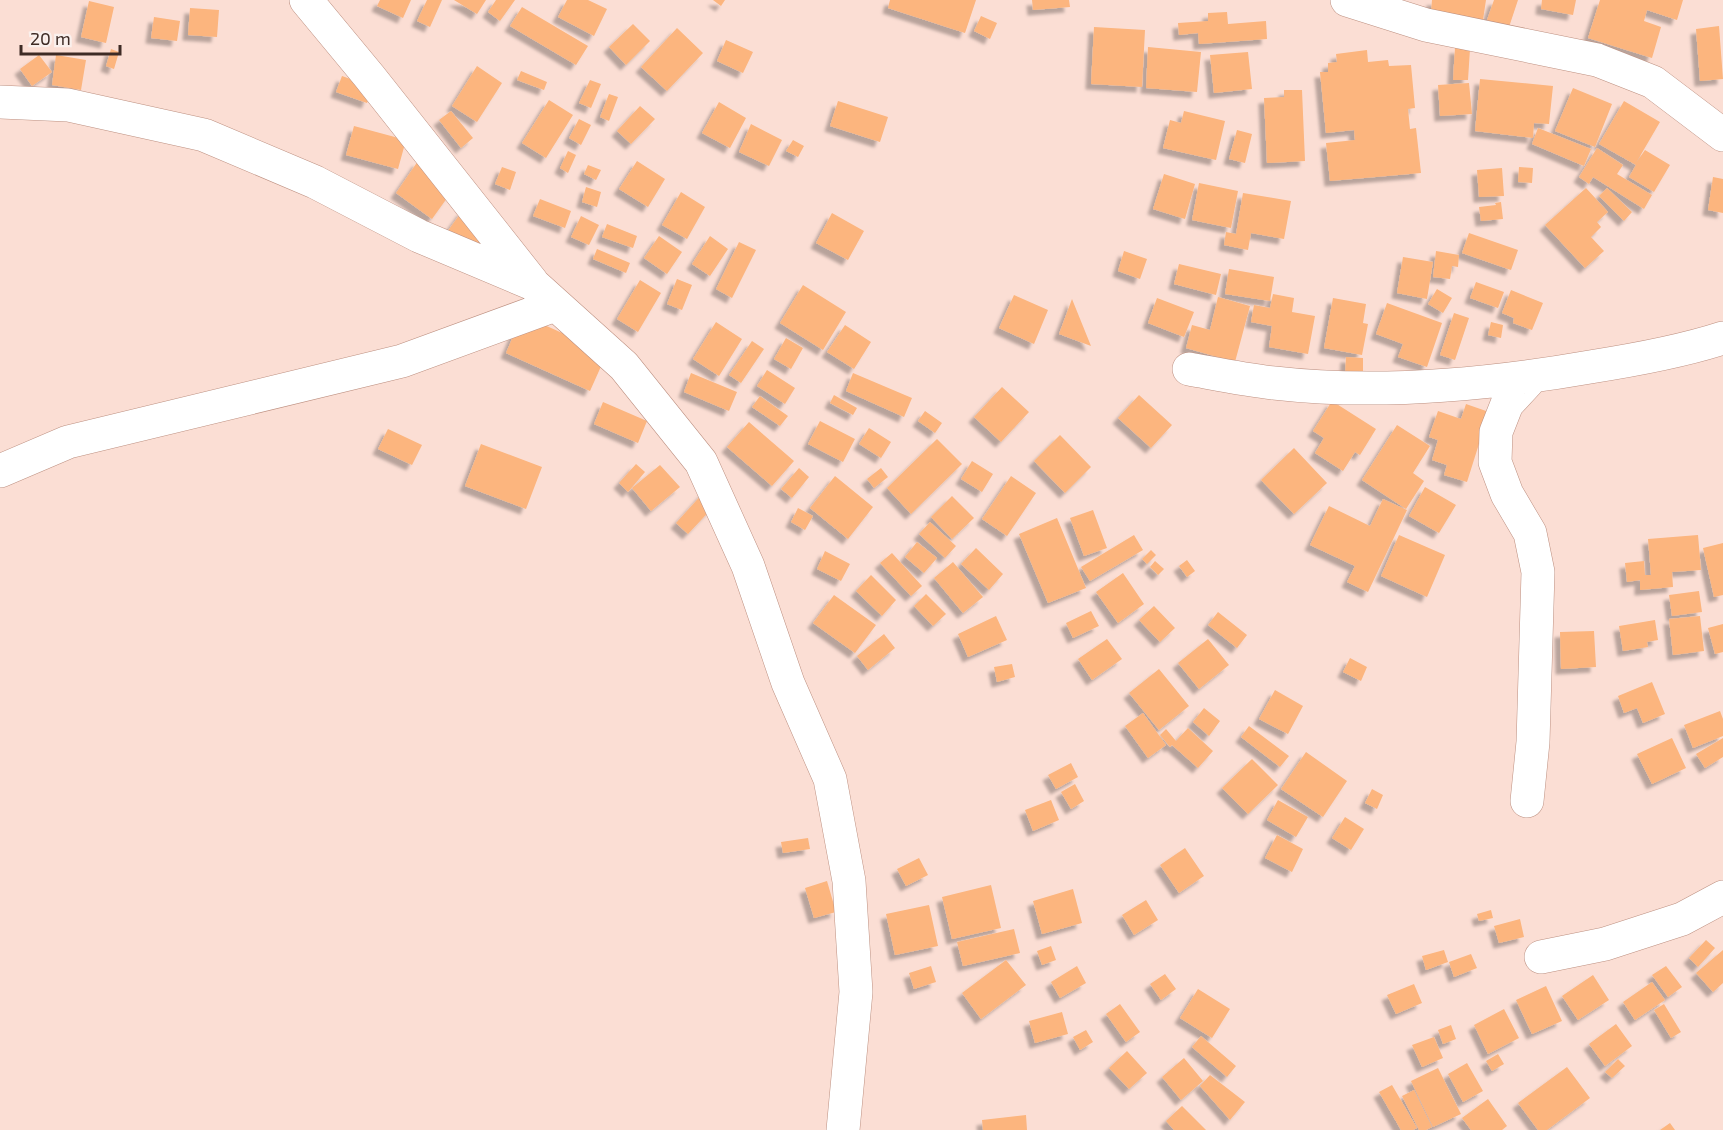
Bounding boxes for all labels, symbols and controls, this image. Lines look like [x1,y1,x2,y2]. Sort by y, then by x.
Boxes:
scale bar [21,18,120,56]
text: 20 m [30,27,71,49]

